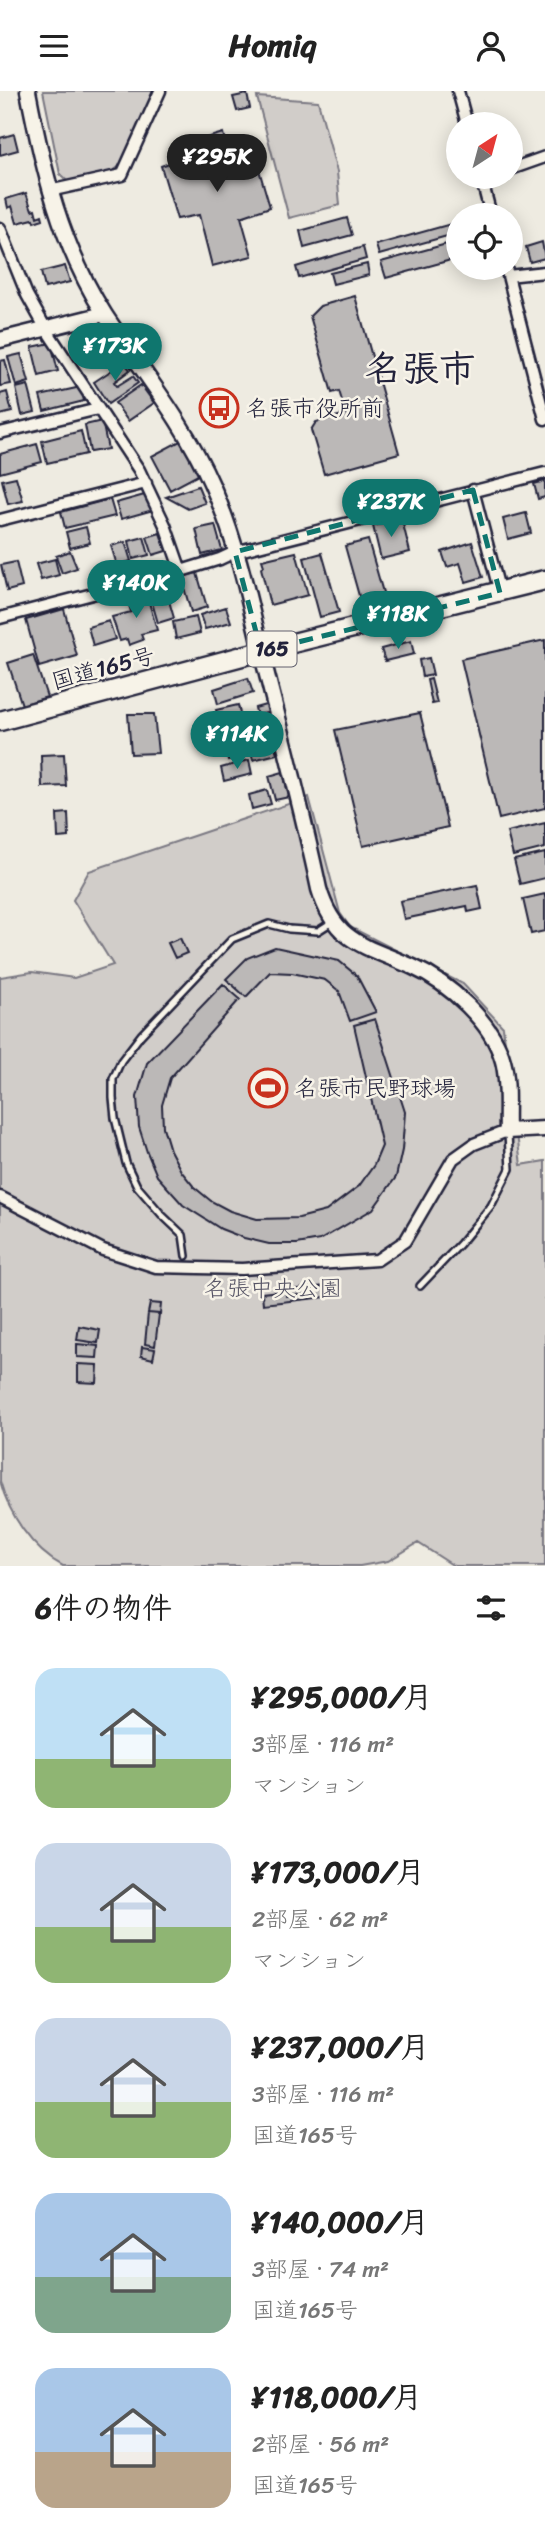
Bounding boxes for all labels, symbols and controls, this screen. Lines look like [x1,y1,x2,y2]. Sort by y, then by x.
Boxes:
text: Homiq [229,17,316,74]
icon: menu [35,27,73,65]
icon: person [472,27,510,65]
north arrow [446,112,523,189]
map controls [446,112,523,280]
pin: ¥295K [168,134,266,194]
text: ¥295K [183,136,251,177]
button: locate [446,203,523,280]
pin: ¥173K [66,323,164,383]
text: ¥173K [84,325,146,366]
district label: 名張市 [365,336,476,401]
bus stop icon: 名張市役所前 [198,387,240,429]
place label: 名張市役所前 [246,388,384,429]
pin: ¥237K [342,479,440,539]
text: ¥237K [358,481,424,522]
pin: ¥140K [87,561,185,620]
text: ¥140K [103,562,169,603]
pin: ¥118K [349,591,447,651]
text: ¥118K [368,593,428,634]
road number: 165 [247,631,296,667]
street label: 国道165号 [47,635,160,702]
pin: ¥114K [188,711,286,771]
text: ¥114K [207,713,267,754]
sports icon: 名張市民野球場 [247,1067,289,1109]
place label: 名張市民野球場 [295,1068,456,1109]
park label: 名張中央公園 [204,1268,342,1309]
text: 6件の物件 [35,1581,172,1635]
icon: filters [472,1589,510,1627]
text: ¥295,000/月 [252,1670,433,1724]
icon: home [91,1696,175,1780]
text: 3部屋 · 116 m² [252,1724,394,1765]
text: マンション [252,1765,366,1806]
text: ¥173,000/月 [252,1845,425,1899]
icon: home [91,1871,175,1955]
text: 2部屋 · 62 m² [252,1899,388,1940]
text: マンション [252,1940,366,1981]
text: ¥237,000/月 [252,2020,429,2074]
icon: home [91,2046,175,2130]
text: 3部屋 · 116 m² [252,2074,394,2115]
text: 国道165号 [252,2115,358,2156]
text: ¥140,000/月 [252,2195,429,2249]
icon: home [91,2221,175,2305]
text: 3部屋 · 74 m² [252,2249,389,2290]
text: 国道165号 [252,2290,358,2331]
text: ¥118,000/月 [252,2370,422,2424]
icon: home [91,2396,175,2480]
text: 2部屋 · 56 m² [252,2424,389,2465]
text: 国道165号 [252,2465,358,2506]

